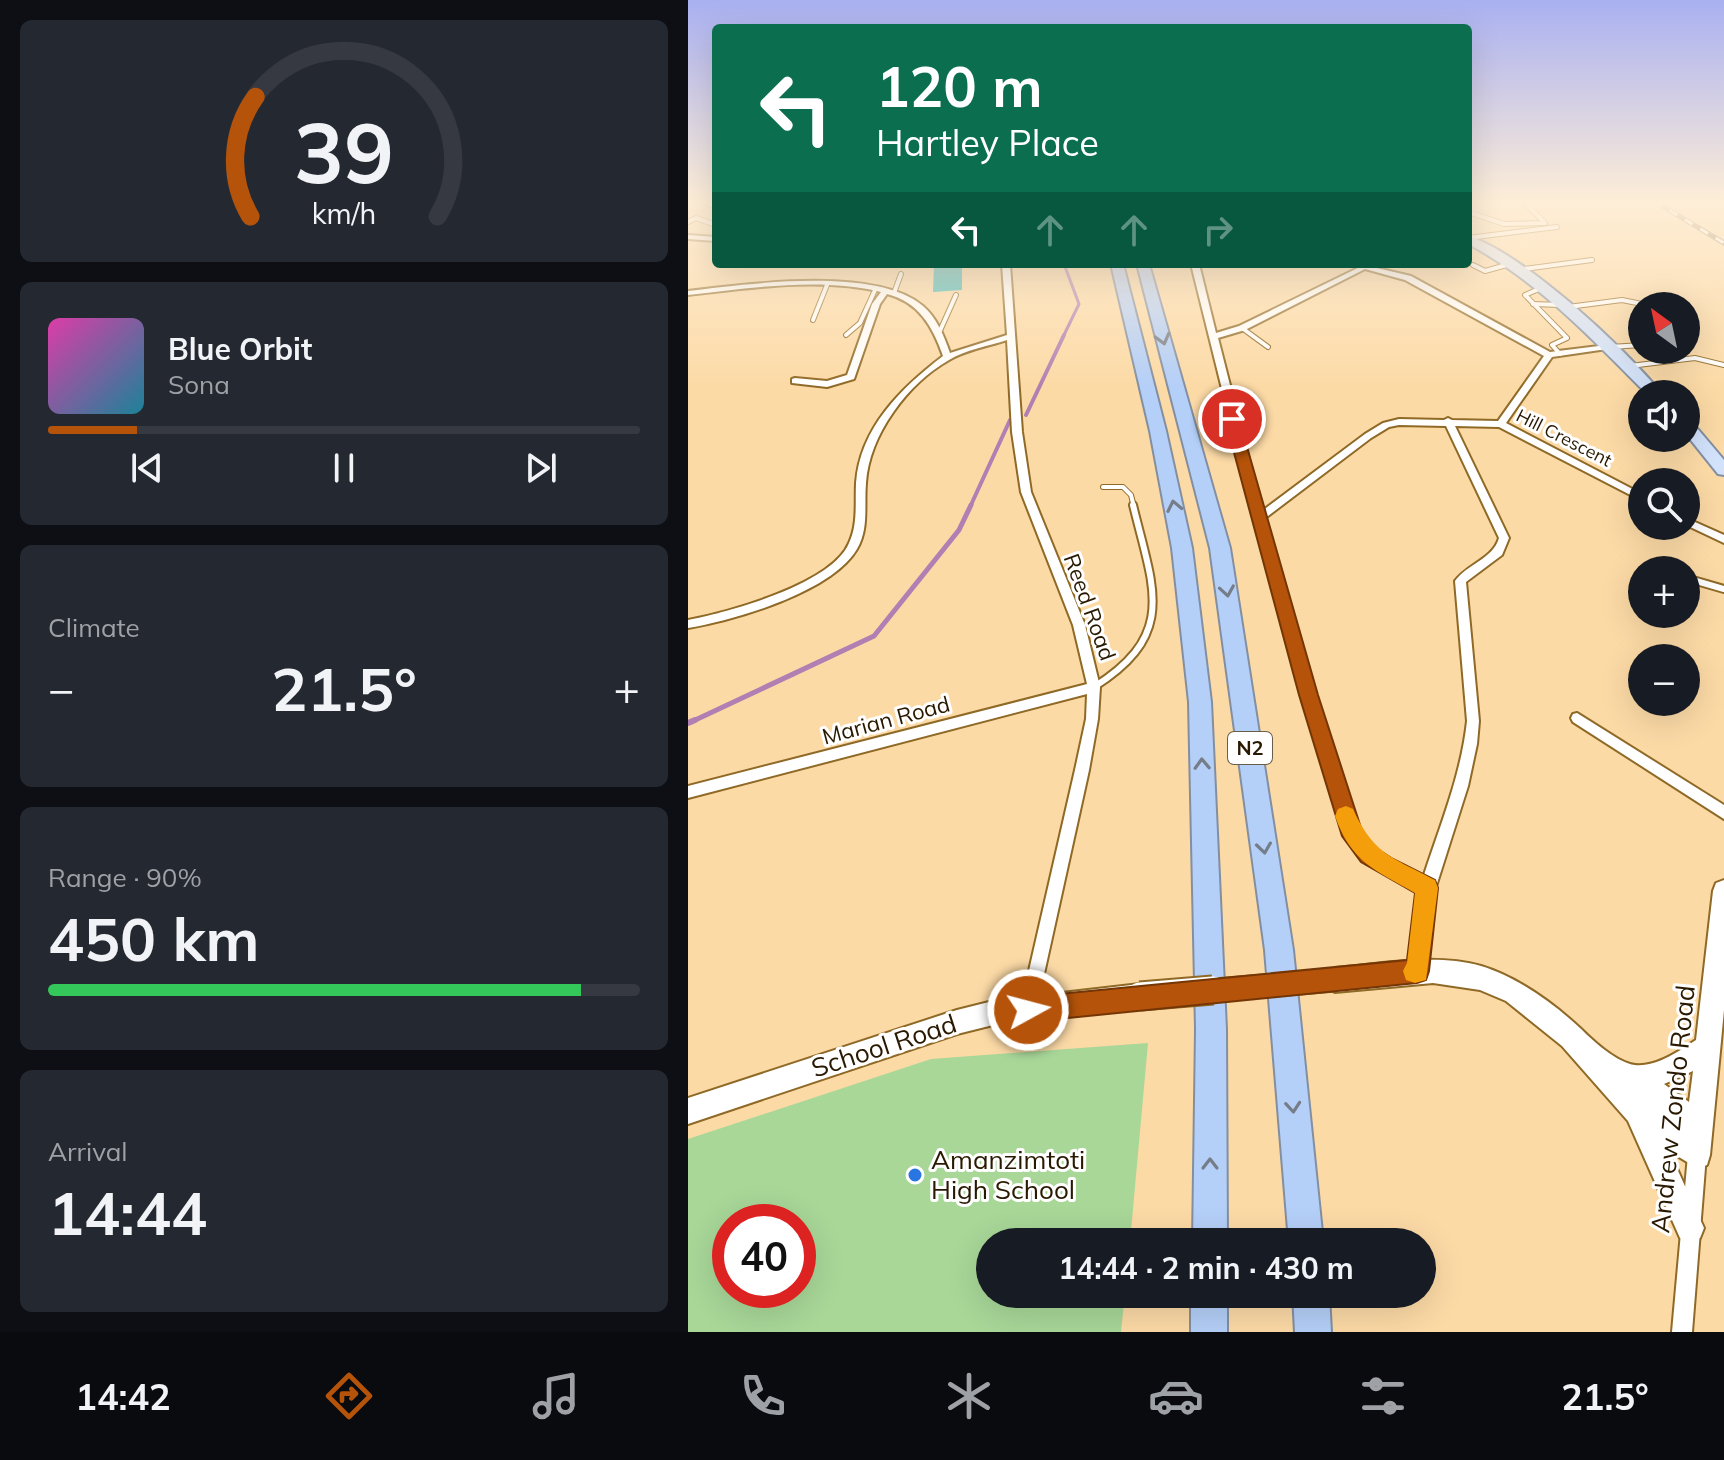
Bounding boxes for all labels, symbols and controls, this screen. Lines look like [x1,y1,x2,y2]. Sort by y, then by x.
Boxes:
text: 120 m [876,51,1043,121]
icon: left [744,56,848,160]
text: 39 [294,99,394,204]
text: Hartley Place [876,120,1099,165]
text: km/h [312,195,376,231]
icon: left [944,208,988,252]
icon: ahead [1028,208,1072,252]
icon: ahead [1112,208,1156,252]
icon: right [1196,208,1240,252]
north arrow [1628,292,1700,364]
map controls [1628,292,1700,716]
text: Blue Orbit [168,330,312,368]
one-way arrow [1154,332,1170,346]
text: Sona [168,368,230,401]
button: sound [1628,380,1700,452]
pin [1198,385,1266,453]
icon: arrive [1210,397,1254,441]
street label: Hill Crescent [1513,404,1616,471]
icon: previous [125,446,169,490]
icon: pause [322,446,366,490]
icon: next [519,446,563,490]
button: search [1628,468,1700,540]
one-way arrow [1166,499,1183,513]
street label: Reed Road [1058,550,1122,664]
button: + [1628,556,1700,628]
one-way arrow [1218,584,1235,598]
text: Climate [48,611,140,644]
button: − [1628,644,1700,716]
text: 21.5° [271,651,417,726]
text: − [48,661,74,716]
text: + [614,661,640,716]
street label: Marian Road [819,690,953,750]
road number: N2 [1228,732,1272,764]
one-way arrow [1194,757,1211,770]
one-way arrow [1255,841,1272,855]
text: Range · 90% [48,861,202,894]
text: 450 km [48,901,260,976]
position arrow [986,968,1070,1052]
street label: Andrew Zondo Road [1643,984,1702,1234]
street label: School Road [807,1007,961,1085]
one-way arrow [1285,1101,1302,1114]
text: Arrival [48,1135,128,1168]
place label: Amanzimtoti High School [931,1143,1085,1206]
one-way arrow [1201,1157,1219,1170]
marker: Amanzimtoti High School [906,1166,924,1184]
text: 14:44 [48,1175,207,1250]
speed limit sign: 40 [712,1204,816,1308]
text: 14:44 · 2 min · 430 m [1058,1249,1354,1287]
icon: directions [321,1368,377,1424]
icon: music [528,1368,584,1424]
icon: phone [735,1368,791,1424]
icon: climate [941,1368,997,1424]
icon: car [1148,1368,1204,1424]
icon: filters [1355,1368,1411,1424]
text: 14:42 [75,1374,171,1419]
text: 21.5° [1561,1374,1649,1419]

